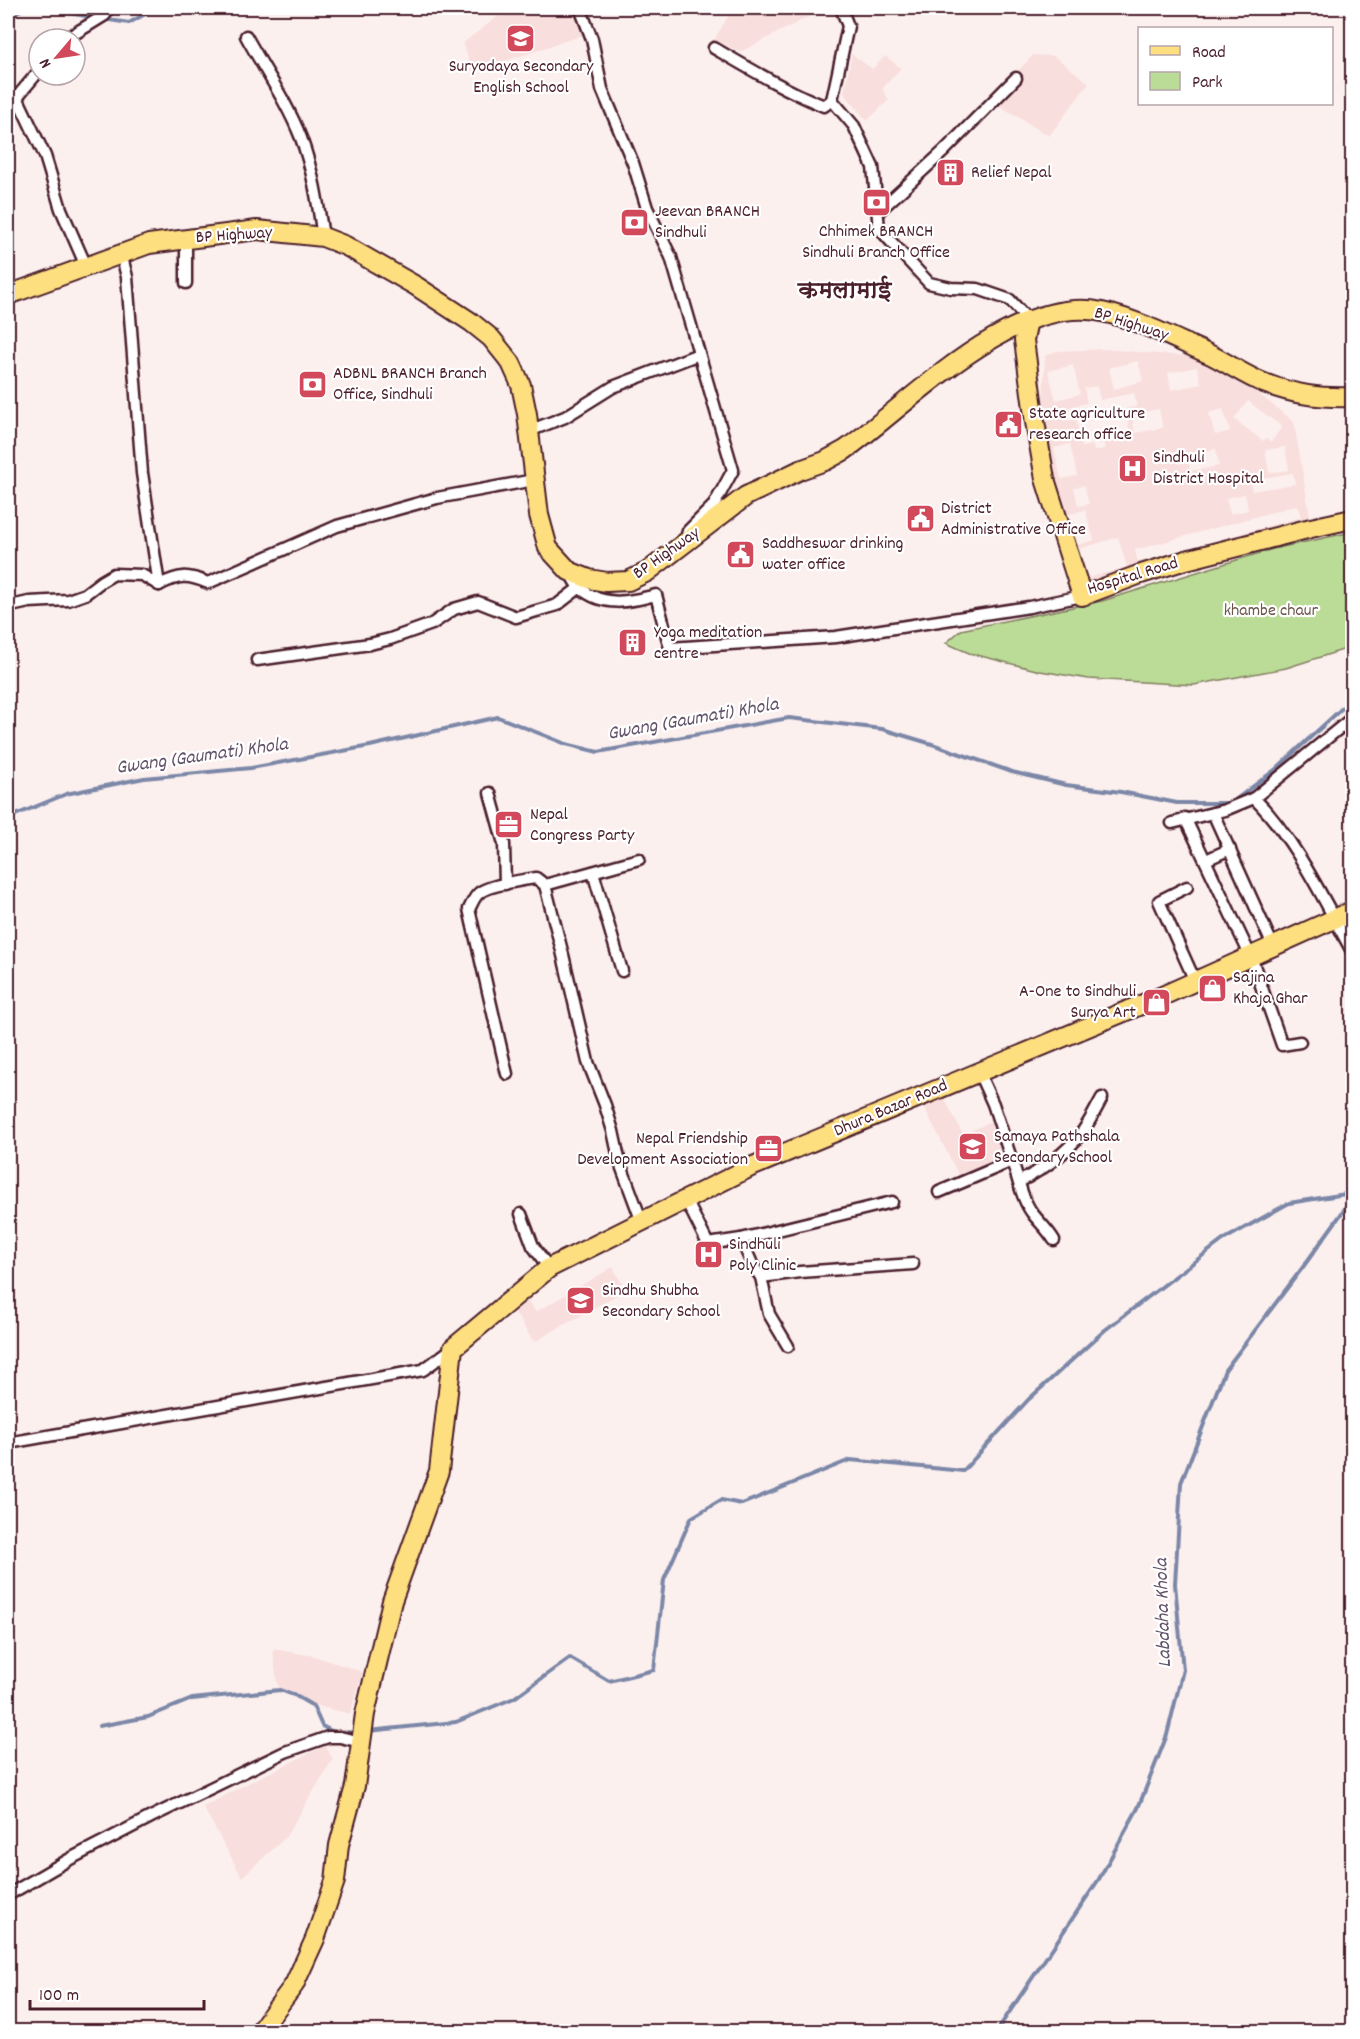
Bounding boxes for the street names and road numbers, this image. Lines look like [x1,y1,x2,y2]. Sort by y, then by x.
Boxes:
street label: BP Highway [195,221,274,251]
street label: BP Highway [1091,301,1172,349]
street label: BP Highway [628,521,706,586]
street label: Hospital Road [1085,551,1181,603]
street label: Dhura Bazar Road [830,1074,952,1144]

